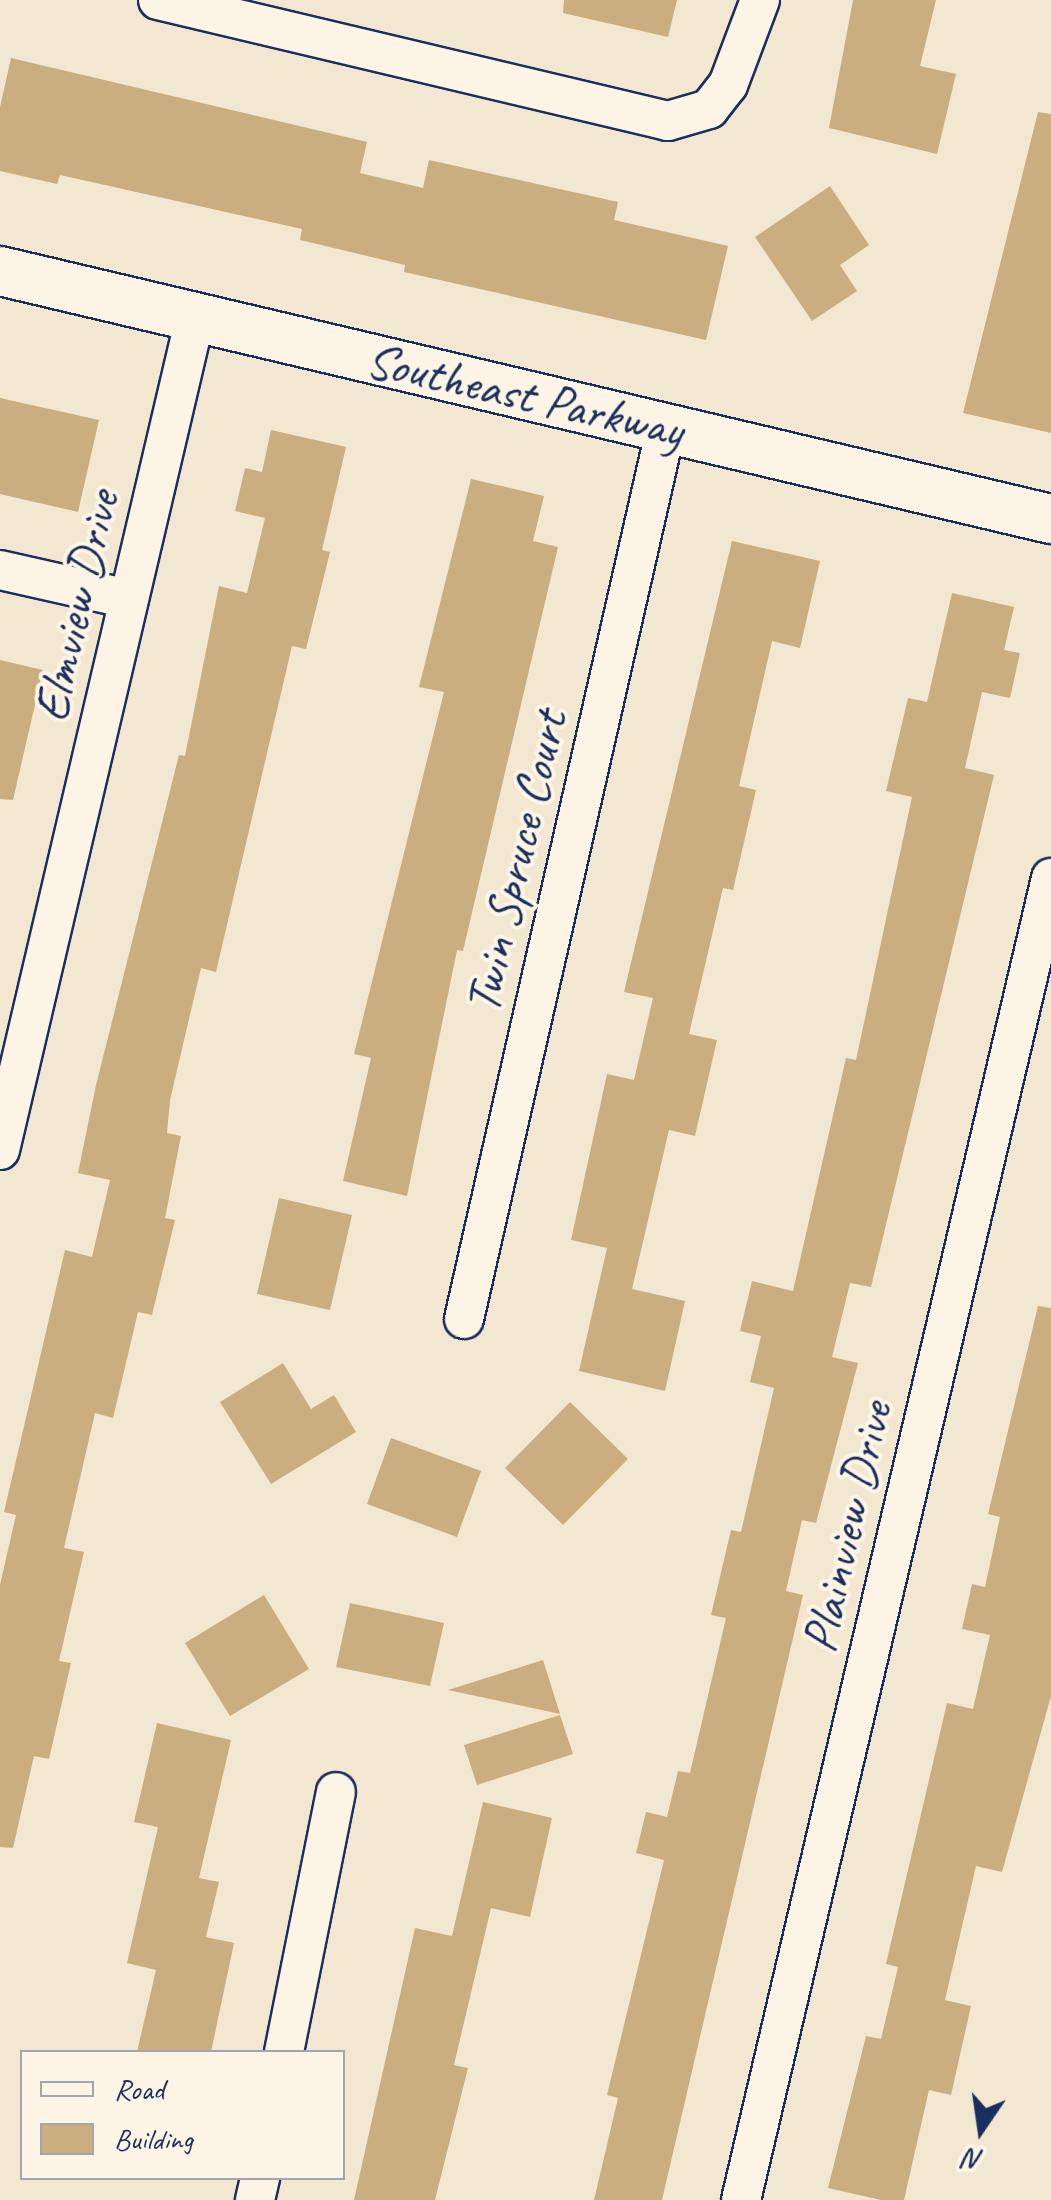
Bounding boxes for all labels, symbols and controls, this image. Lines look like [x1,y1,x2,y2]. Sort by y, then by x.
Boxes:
street label: Southeast Parkway [360,329,690,461]
street label: Elmview Drive [20,485,132,727]
street label: Twin Spruce Court [452,705,580,1019]
street label: Plainview Drive [789,1396,905,1658]
legend [20,2050,345,2180]
text: Road [114,2070,164,2108]
north arrow [931,2080,1031,2180]
text: Building [114,2120,193,2158]
text: N [962,2141,987,2179]

